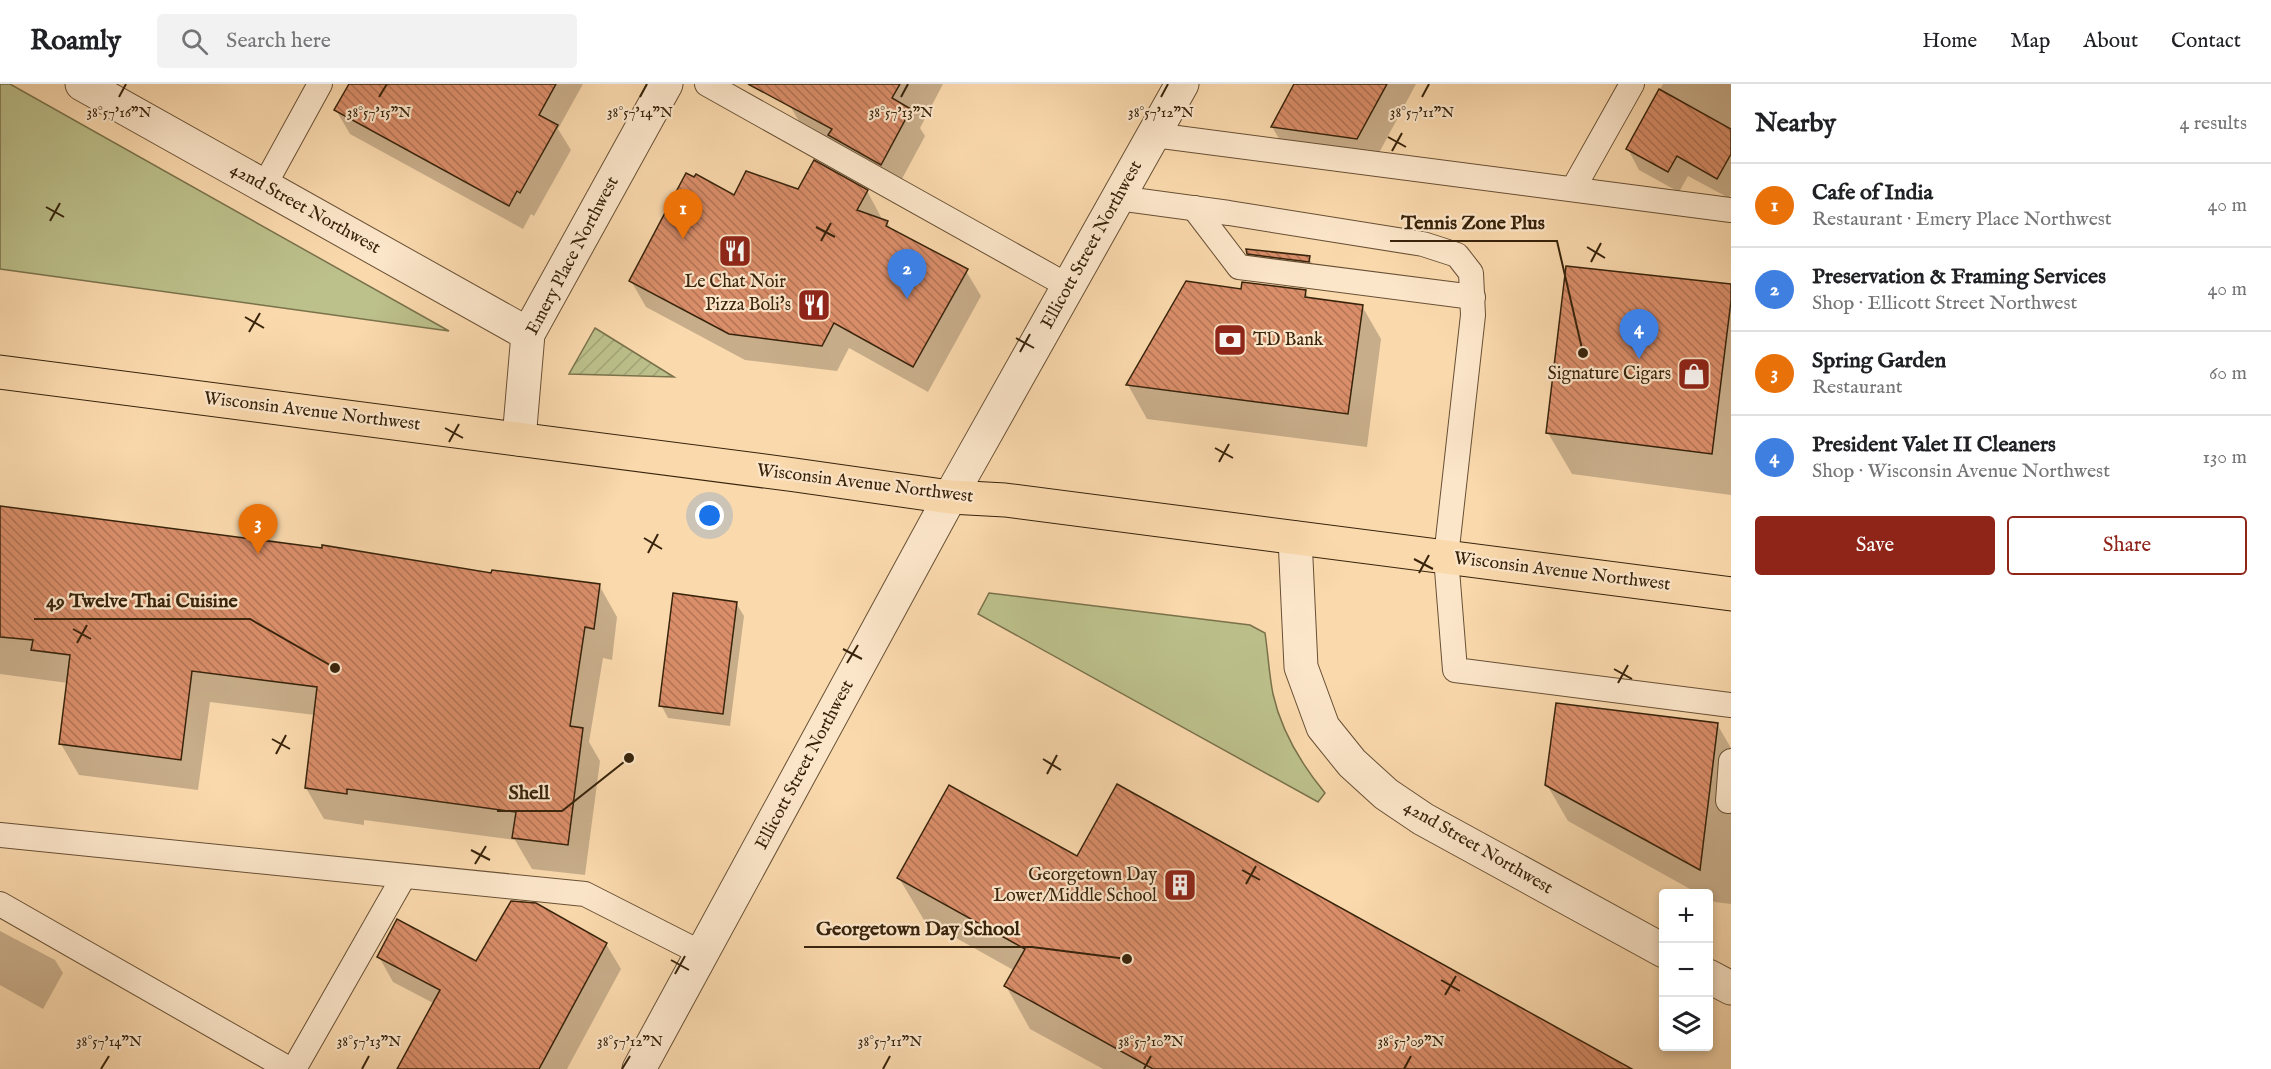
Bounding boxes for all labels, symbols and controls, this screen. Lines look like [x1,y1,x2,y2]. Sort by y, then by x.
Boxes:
search box [157,14,577,68]
text: Roamly [30,24,121,59]
icon: search [178,25,211,58]
text: Search here [226,27,331,55]
text: Home [1922,28,1977,55]
text: Map [2010,28,2050,55]
text: About [2083,28,2138,55]
text: Contact [2171,28,2241,55]
text: 38°57'16"N [86,103,152,122]
text: 38°57'15"N [347,103,411,122]
text: 38°57'14"N [607,103,673,122]
text: 38°57'13"N [869,103,933,122]
text: 38°57'12"N [1128,103,1194,122]
text: 38°57'11"N [1390,103,1454,122]
text: Nearby [1755,107,1836,140]
text: 4 results [2180,111,2247,136]
street label: Ellicott Street Northwest [1036,157,1148,333]
street label: 42nd Street Northwest [226,158,384,260]
street label: Emery Place Northwest [521,173,625,339]
text: Cafe of India [1812,179,1933,207]
pin: 1 [664,190,702,239]
text: 1 [1771,193,1778,218]
text: 40 m [2208,193,2247,218]
callout: Tennis Zone Plus [1390,203,1557,241]
text: Restaurant · Emery Place Northwest [1812,207,2112,232]
text: Tennis Zone Plus [1400,211,1545,236]
restaurant icon: Le Chat Noir [717,233,753,269]
pin: 2 [888,250,926,299]
text: Preservation & Framing Services [1812,263,2106,291]
place label: Le Chat Noir [684,271,786,294]
text: 2 [1770,277,1779,302]
text: 40 m [2208,277,2247,302]
restaurant icon: Pizza Boli's [796,287,832,323]
text: Shop · Ellicott Street Northwest [1812,291,2077,316]
place label: Pizza Boli's [705,294,791,317]
pin: 4 [1620,310,1658,359]
bank icon: TD Bank [1212,322,1248,358]
place label: TD Bank [1253,329,1324,352]
text: Spring Garden [1812,347,1946,375]
shop icon: Signature Cigars [1676,356,1712,392]
text: 3 [1771,361,1778,386]
text: 60 m [2209,361,2247,386]
place label: Signature Cigars [1547,363,1671,386]
text: Restaurant [1812,375,1903,400]
street label: Wisconsin Avenue Northwest [202,387,422,437]
text: President Valet II Cleaners [1812,431,2056,459]
text: 4 [1770,445,1779,470]
text: 130 m [2202,445,2247,470]
street label: Wisconsin Avenue Northwest [755,459,975,509]
text: Shop · Wisconsin Avenue Northwest [1812,459,2110,484]
your location [695,501,724,530]
pin: 3 [238,504,278,554]
button: Save [1755,516,1995,575]
button: Share [2007,516,2247,575]
street label: Wisconsin Avenue Northwest [1452,547,1672,597]
callout: 49 Twelve Thai Cuisine [34,581,250,619]
text: 49 Twelve Thai Cuisine [46,589,239,614]
street label: Ellicott Street Northwest [751,676,859,854]
callout: Shell [497,773,562,811]
text: Shell [509,781,550,806]
street label: 42nd Street Northwest [1399,796,1557,900]
place label: Georgetown Day Lower/Middle School [993,864,1157,908]
building icon: Georgetown Day Lower/Middle School [1162,867,1198,903]
map controls [1659,889,1713,1051]
button: + [1659,889,1713,943]
callout: Georgetown Day School [804,909,1032,947]
text: Georgetown Day School [816,917,1020,942]
button: − [1659,943,1713,997]
button: layers [1659,997,1713,1051]
text: 38°57'14"N [76,1032,142,1051]
text: 38°57'13"N [337,1032,401,1051]
text: 38°57'12"N [597,1032,663,1051]
text: 38°57'11"N [858,1032,922,1051]
text: 38°57'10"N [1118,1032,1184,1051]
text: 38°57'09"N [1377,1032,1445,1051]

